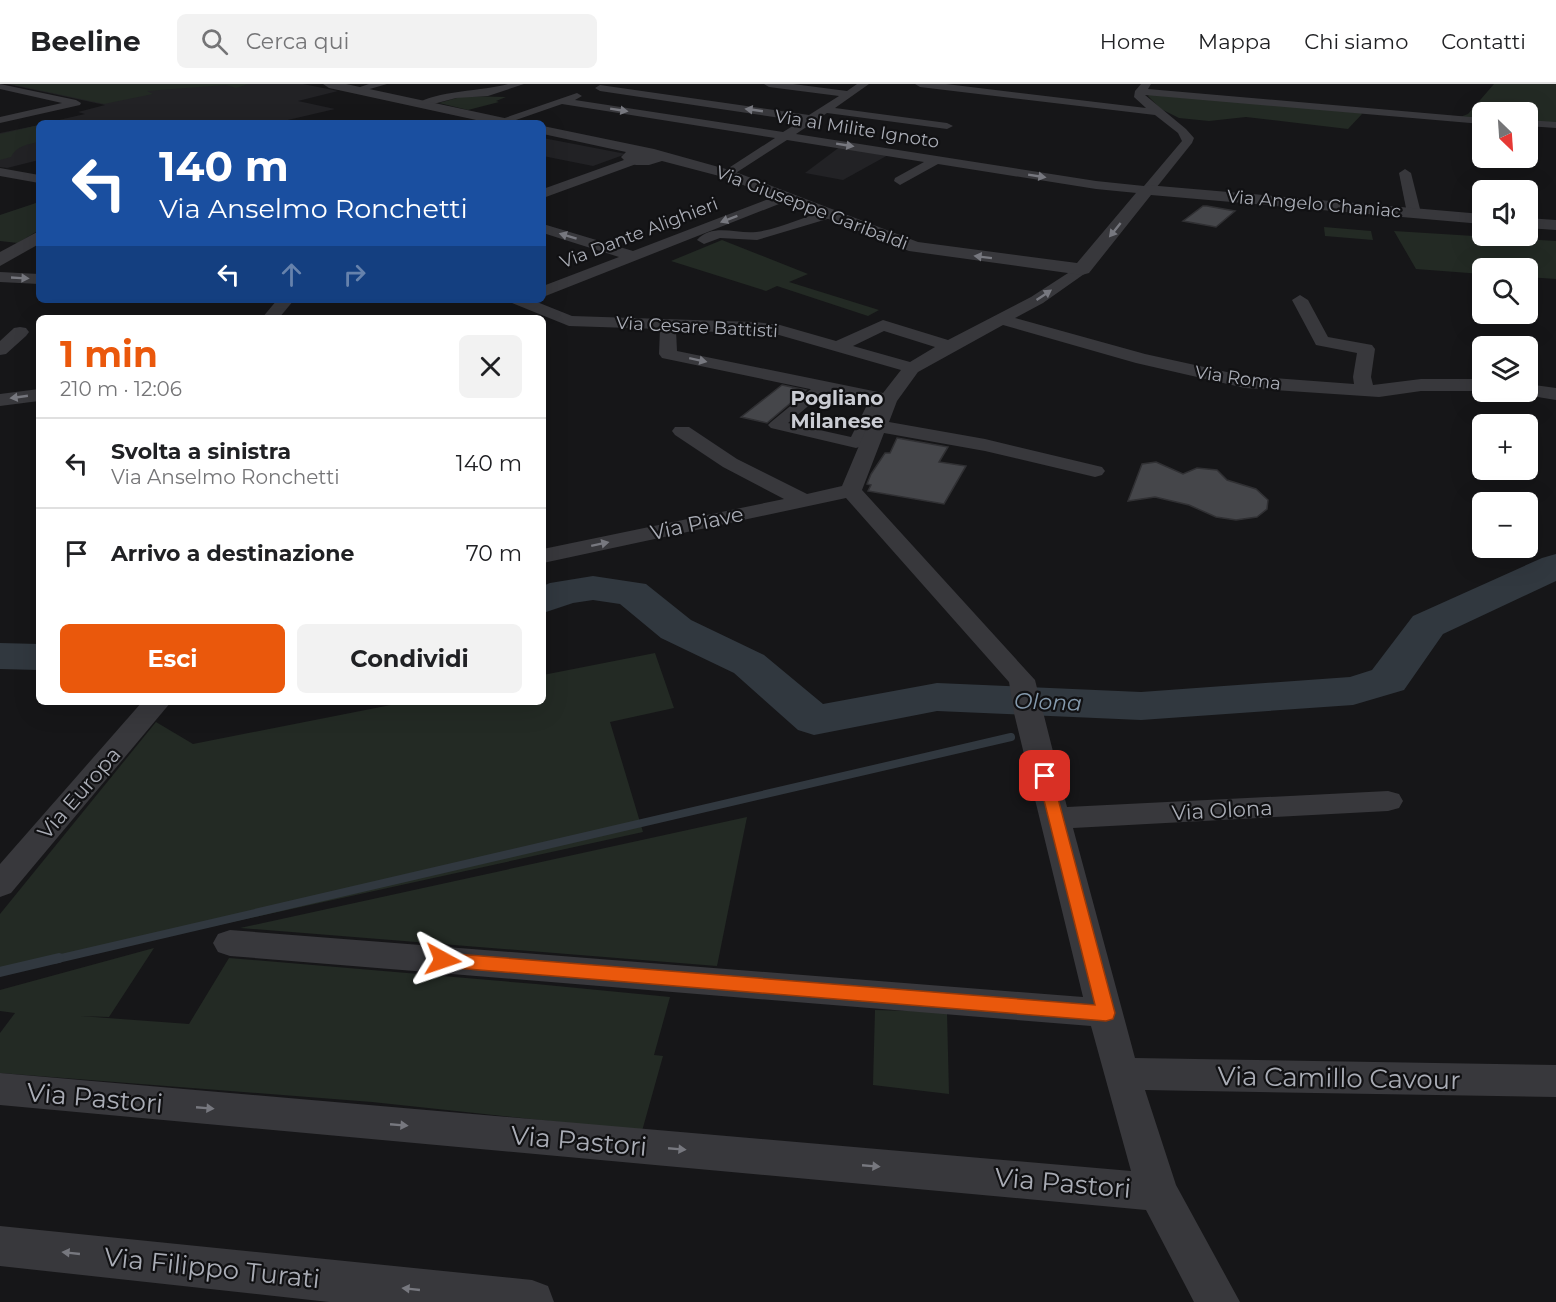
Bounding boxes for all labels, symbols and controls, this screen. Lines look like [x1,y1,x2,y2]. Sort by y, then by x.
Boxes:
search box [177,14,597,68]
text: Beeline [30,24,141,58]
icon: search [198,25,231,58]
text: Cerca qui [246,28,349,55]
text: Home [1100,29,1165,54]
text: Mappa [1198,29,1271,54]
text: Chi siamo [1304,29,1408,54]
text: Contatti [1441,29,1526,54]
north arrow [1472,102,1538,168]
map controls [1472,102,1538,558]
street label: Via al Milite Ignoto [773,105,941,153]
one-way arrow [609,106,628,115]
one-way arrow [744,106,763,115]
text: 140 m [159,140,289,192]
one-way arrow [835,141,854,150]
icon: left [60,144,138,222]
street label: Via Giuseppe Garibaldi [713,161,911,255]
one-way arrow [1028,172,1047,181]
button: sound [1472,180,1538,246]
street label: Via Angelo Chaniac [1226,185,1402,223]
text: Via Anselmo Ronchetti [159,192,468,225]
street label: Via Dante Alighieri [557,193,721,273]
one-way arrow [720,215,738,224]
one-way arrow [1109,222,1121,237]
one-way arrow [559,231,577,240]
one-way arrow [973,252,992,262]
icon: left [212,258,245,291]
icon: ahead [275,258,308,291]
icon: right [338,258,371,291]
button: search [1472,258,1538,324]
one-way arrow [10,274,29,283]
one-way arrow [1036,289,1052,301]
street label: Via Cesare Battisti [616,312,778,342]
text: 1 min [60,332,158,376]
button: close [459,335,522,398]
button: layers [1472,336,1538,402]
one-way arrow [688,356,707,365]
street label: Via Roma [1194,361,1282,395]
text: 210 m · 12:06 [60,377,182,401]
district label: Pogliano Milanese [790,386,884,433]
one-way arrow [10,393,29,402]
button: + [1472,414,1538,480]
text: Svolta a sinistra [111,438,291,465]
icon: left [60,447,93,480]
text: 140 m [456,450,522,477]
text: Via Anselmo Ronchetti [111,465,340,489]
button: − [1472,492,1538,558]
street label: Via Piave [648,501,746,545]
icon: arrive [60,537,93,570]
one-way arrow [591,539,610,548]
text: Arrivo a destinazione [111,540,354,567]
text: 70 m [466,540,522,567]
button: Esci [60,624,285,693]
button: Condividi [297,624,522,693]
water label: Olona [1014,687,1082,717]
street label: Via Europa [32,742,126,844]
pin [1019,750,1070,801]
icon: arrive [1028,759,1061,792]
street label: Via Olona [1171,795,1273,825]
position arrow [411,928,475,992]
street label: Via Camillo Cavour [1217,1060,1461,1096]
street label: Via Pastori [25,1076,165,1120]
one-way arrow [195,1103,214,1112]
street label: Via Pastori [509,1119,649,1163]
one-way arrow [389,1120,408,1130]
one-way arrow [667,1144,686,1154]
street label: Via Pastori [993,1161,1133,1205]
one-way arrow [862,1162,881,1171]
street label: Via Filippo Turati [102,1241,322,1295]
one-way arrow [62,1248,81,1258]
one-way arrow [402,1284,421,1294]

